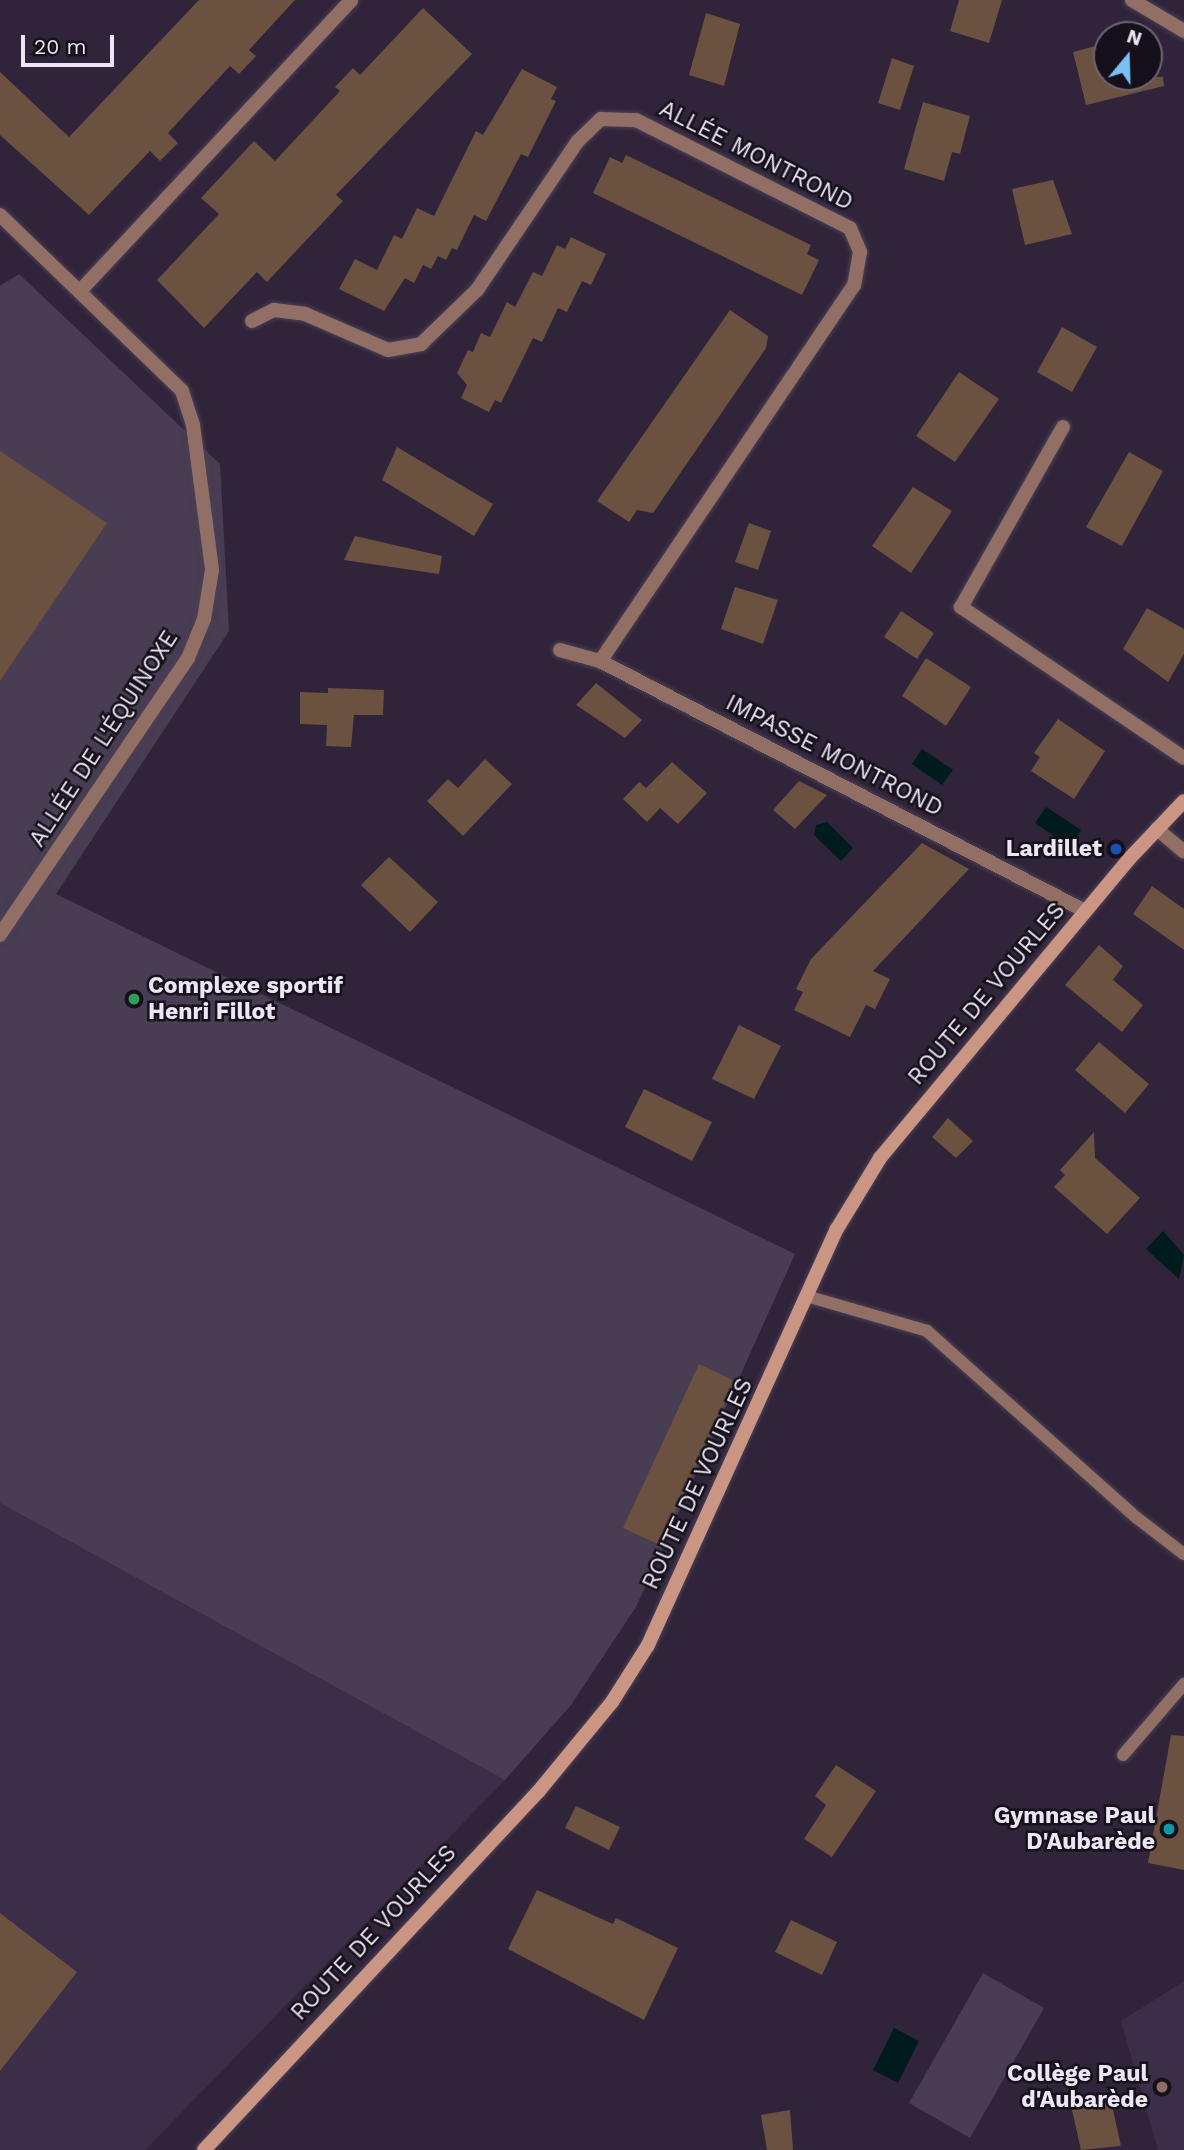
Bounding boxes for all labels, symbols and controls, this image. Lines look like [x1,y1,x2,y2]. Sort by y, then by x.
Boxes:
scale bar [24,21,117,65]
north arrow [1093,21,1163,91]
text: N [1124,24,1145,51]
text: 20 m [34,34,86,59]
street label: ALLÉE MONTROND [655,95,857,217]
street label: ALLÉE DE L'ÉQUINOXE [24,626,184,852]
street label: IMPASSE MONTROND [721,689,947,823]
place label: Lardillet [1006,835,1102,863]
marker: Lardillet [1108,841,1124,857]
street label: ROUTE DE VOURLES [902,897,1072,1091]
place label: Complexe sportif Henri Fillot [148,972,343,1026]
marker: Complexe sportif Henri Fillot [126,991,142,1007]
street label: ROUTE DE VOURLES [637,1374,759,1594]
place label: Gymnase Paul D'Aubarède [994,1802,1155,1856]
marker: Gymnase Paul D'Aubarède [1161,1821,1177,1837]
street label: ROUTE DE VOURLES [285,1839,463,2027]
place label: Collège Paul d'Aubarède [1007,2060,1148,2114]
marker: Collège Paul d'Aubarède [1154,2079,1170,2095]

